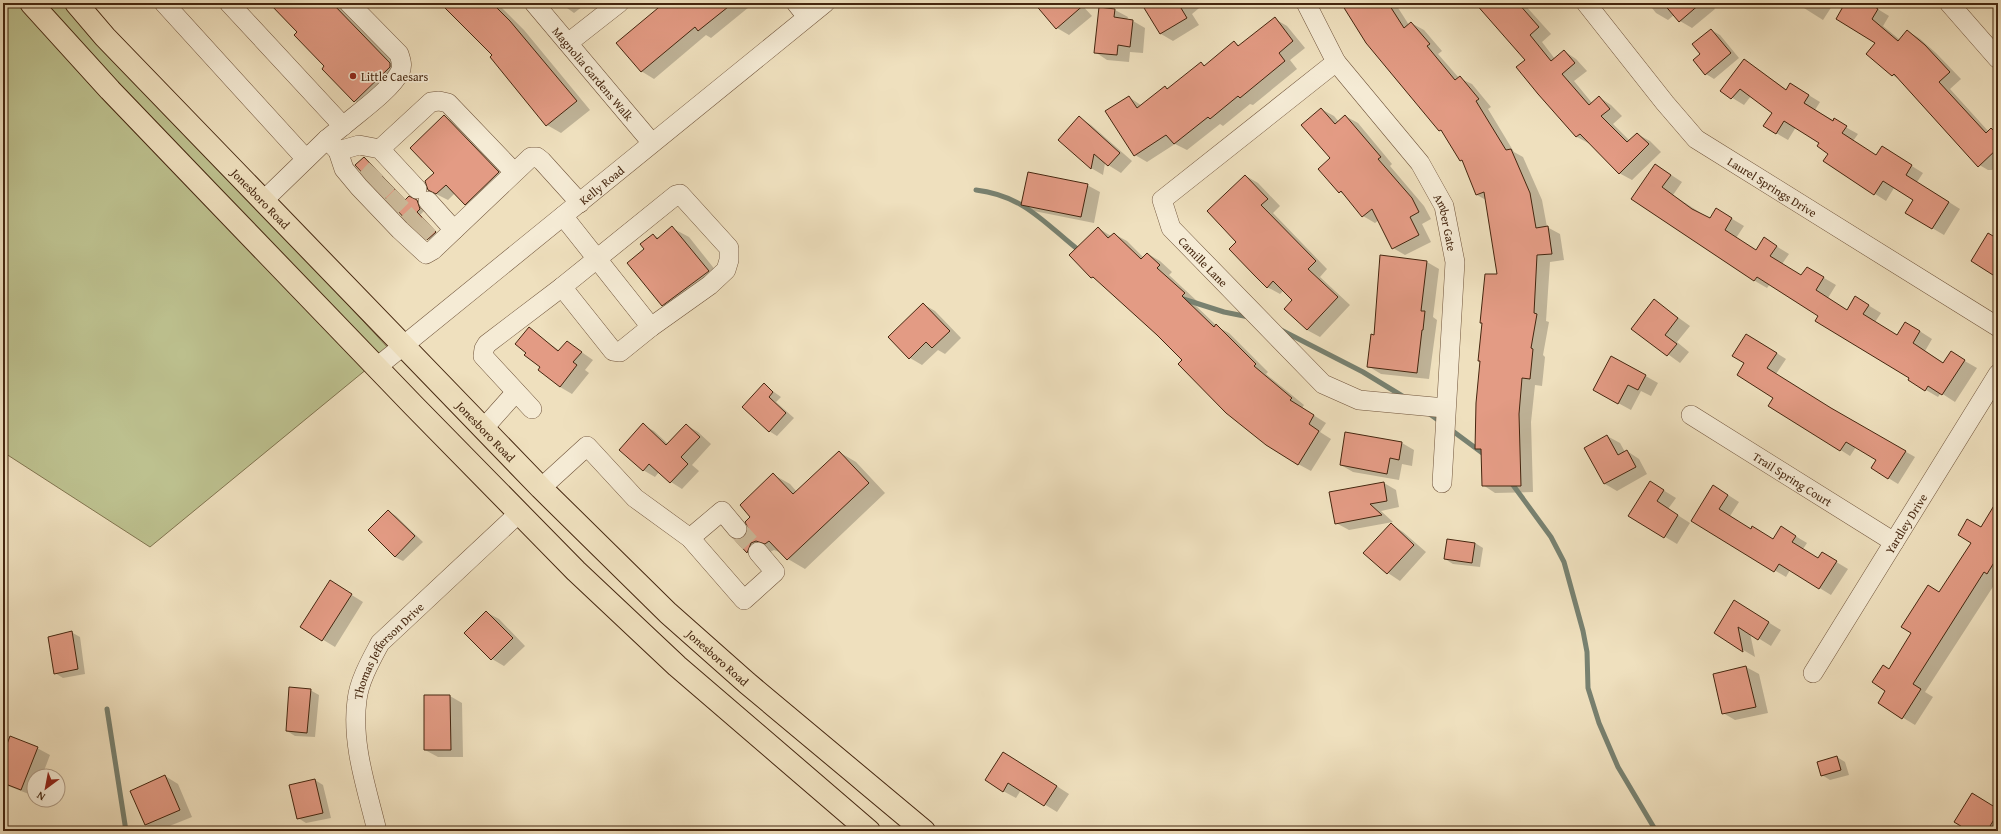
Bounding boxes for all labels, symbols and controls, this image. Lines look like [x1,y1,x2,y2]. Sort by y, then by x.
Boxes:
street label: Magnolia Gardens Walk [549,23,638,125]
place label: Little Caesars [361,68,429,85]
marker: Little Caesars [348,71,358,81]
street label: Laurel Springs Drive [1725,152,1821,221]
street label: Kelly Road [575,161,628,208]
street label: Jonesboro Road [226,163,295,233]
street label: Amber Gate [1430,190,1461,253]
street label: Camille Lane [1175,232,1232,291]
street label: Jonesboro Road [451,396,520,466]
street label: Trail Spring Court [1750,447,1836,510]
street label: Yardley Drive [1880,490,1931,557]
street label: Thomas Jefferson Drive [349,598,427,701]
street label: Jonesboro Road [682,624,753,690]
north arrow [26,768,66,808]
text: N [33,787,48,805]

